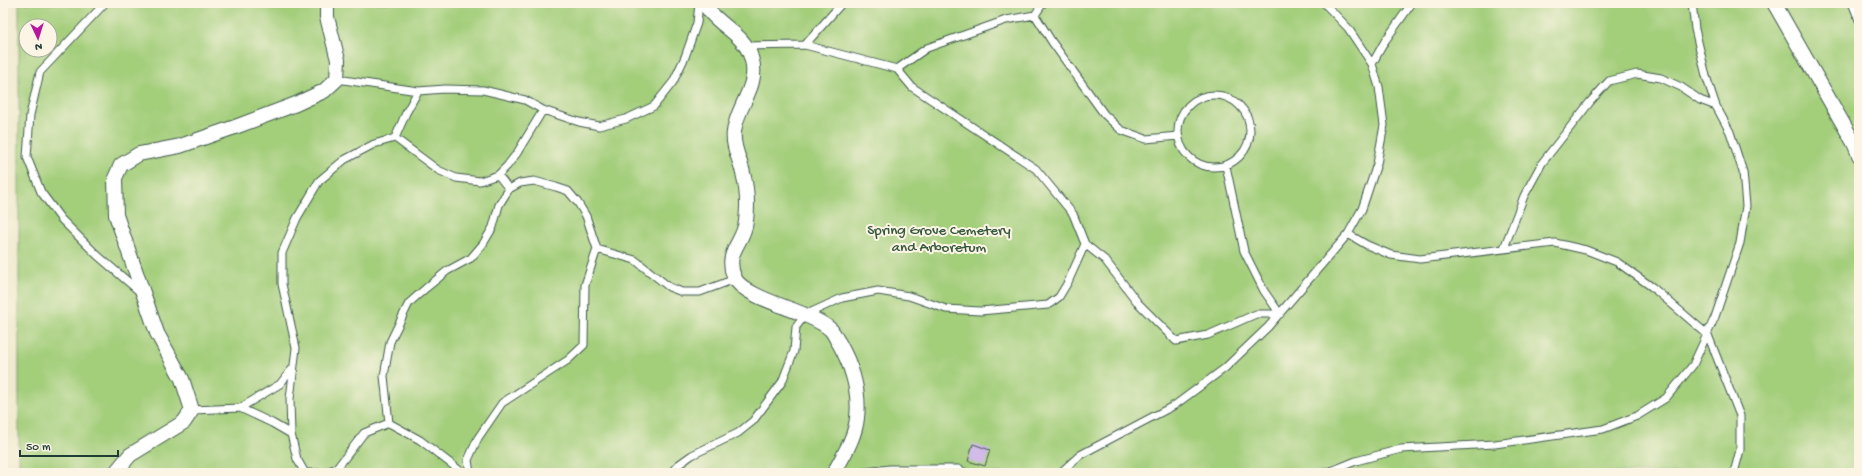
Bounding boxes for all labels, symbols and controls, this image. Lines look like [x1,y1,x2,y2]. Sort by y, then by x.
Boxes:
north arrow [18,18,58,58]
text: N [35,40,43,52]
park label: Spring Grove Cemetery and Arboretum [867,222,1011,257]
scale bar [20,432,118,458]
text: 50 m [26,441,51,455]

